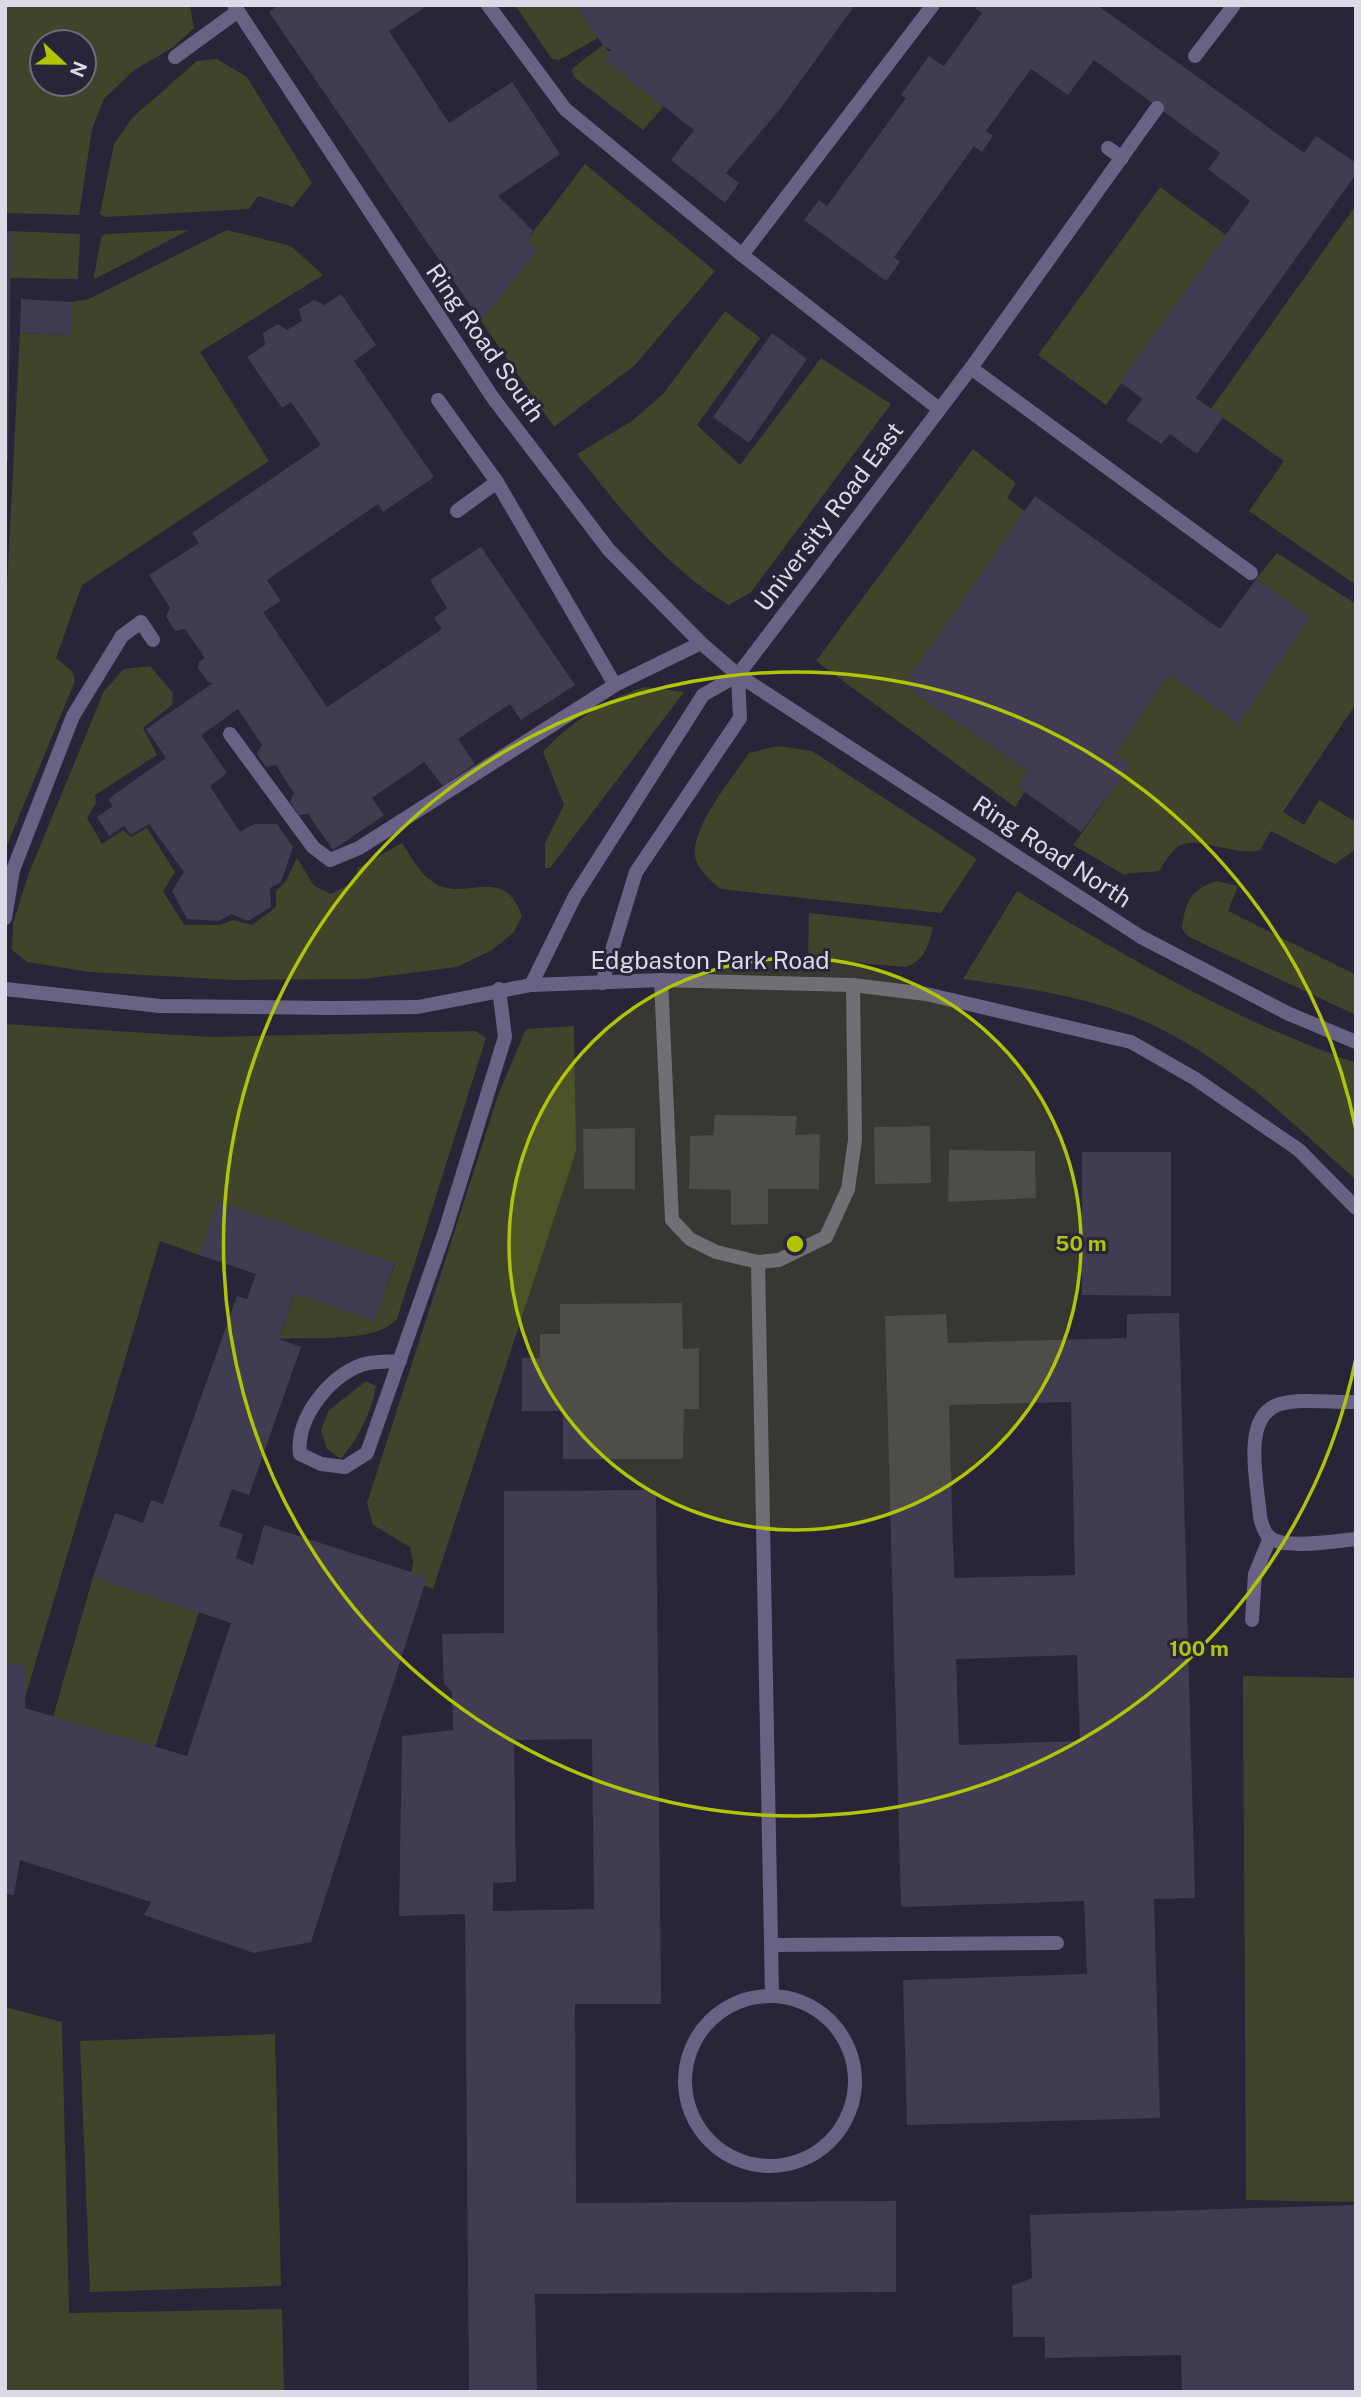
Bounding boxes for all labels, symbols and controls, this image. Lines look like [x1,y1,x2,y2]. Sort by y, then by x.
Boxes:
north arrow [28,28,98,98]
text: N [66,58,92,80]
street label: Ring Road South [421,258,551,427]
street label: University Road East [748,416,908,616]
street label: Ring Road North [968,790,1137,913]
street label: Edgbaston Park Road [590,946,830,974]
text: 50 m [1055,1231,1107,1256]
centre of rings [783,1232,807,1256]
text: 100 m [1169,1636,1229,1661]

